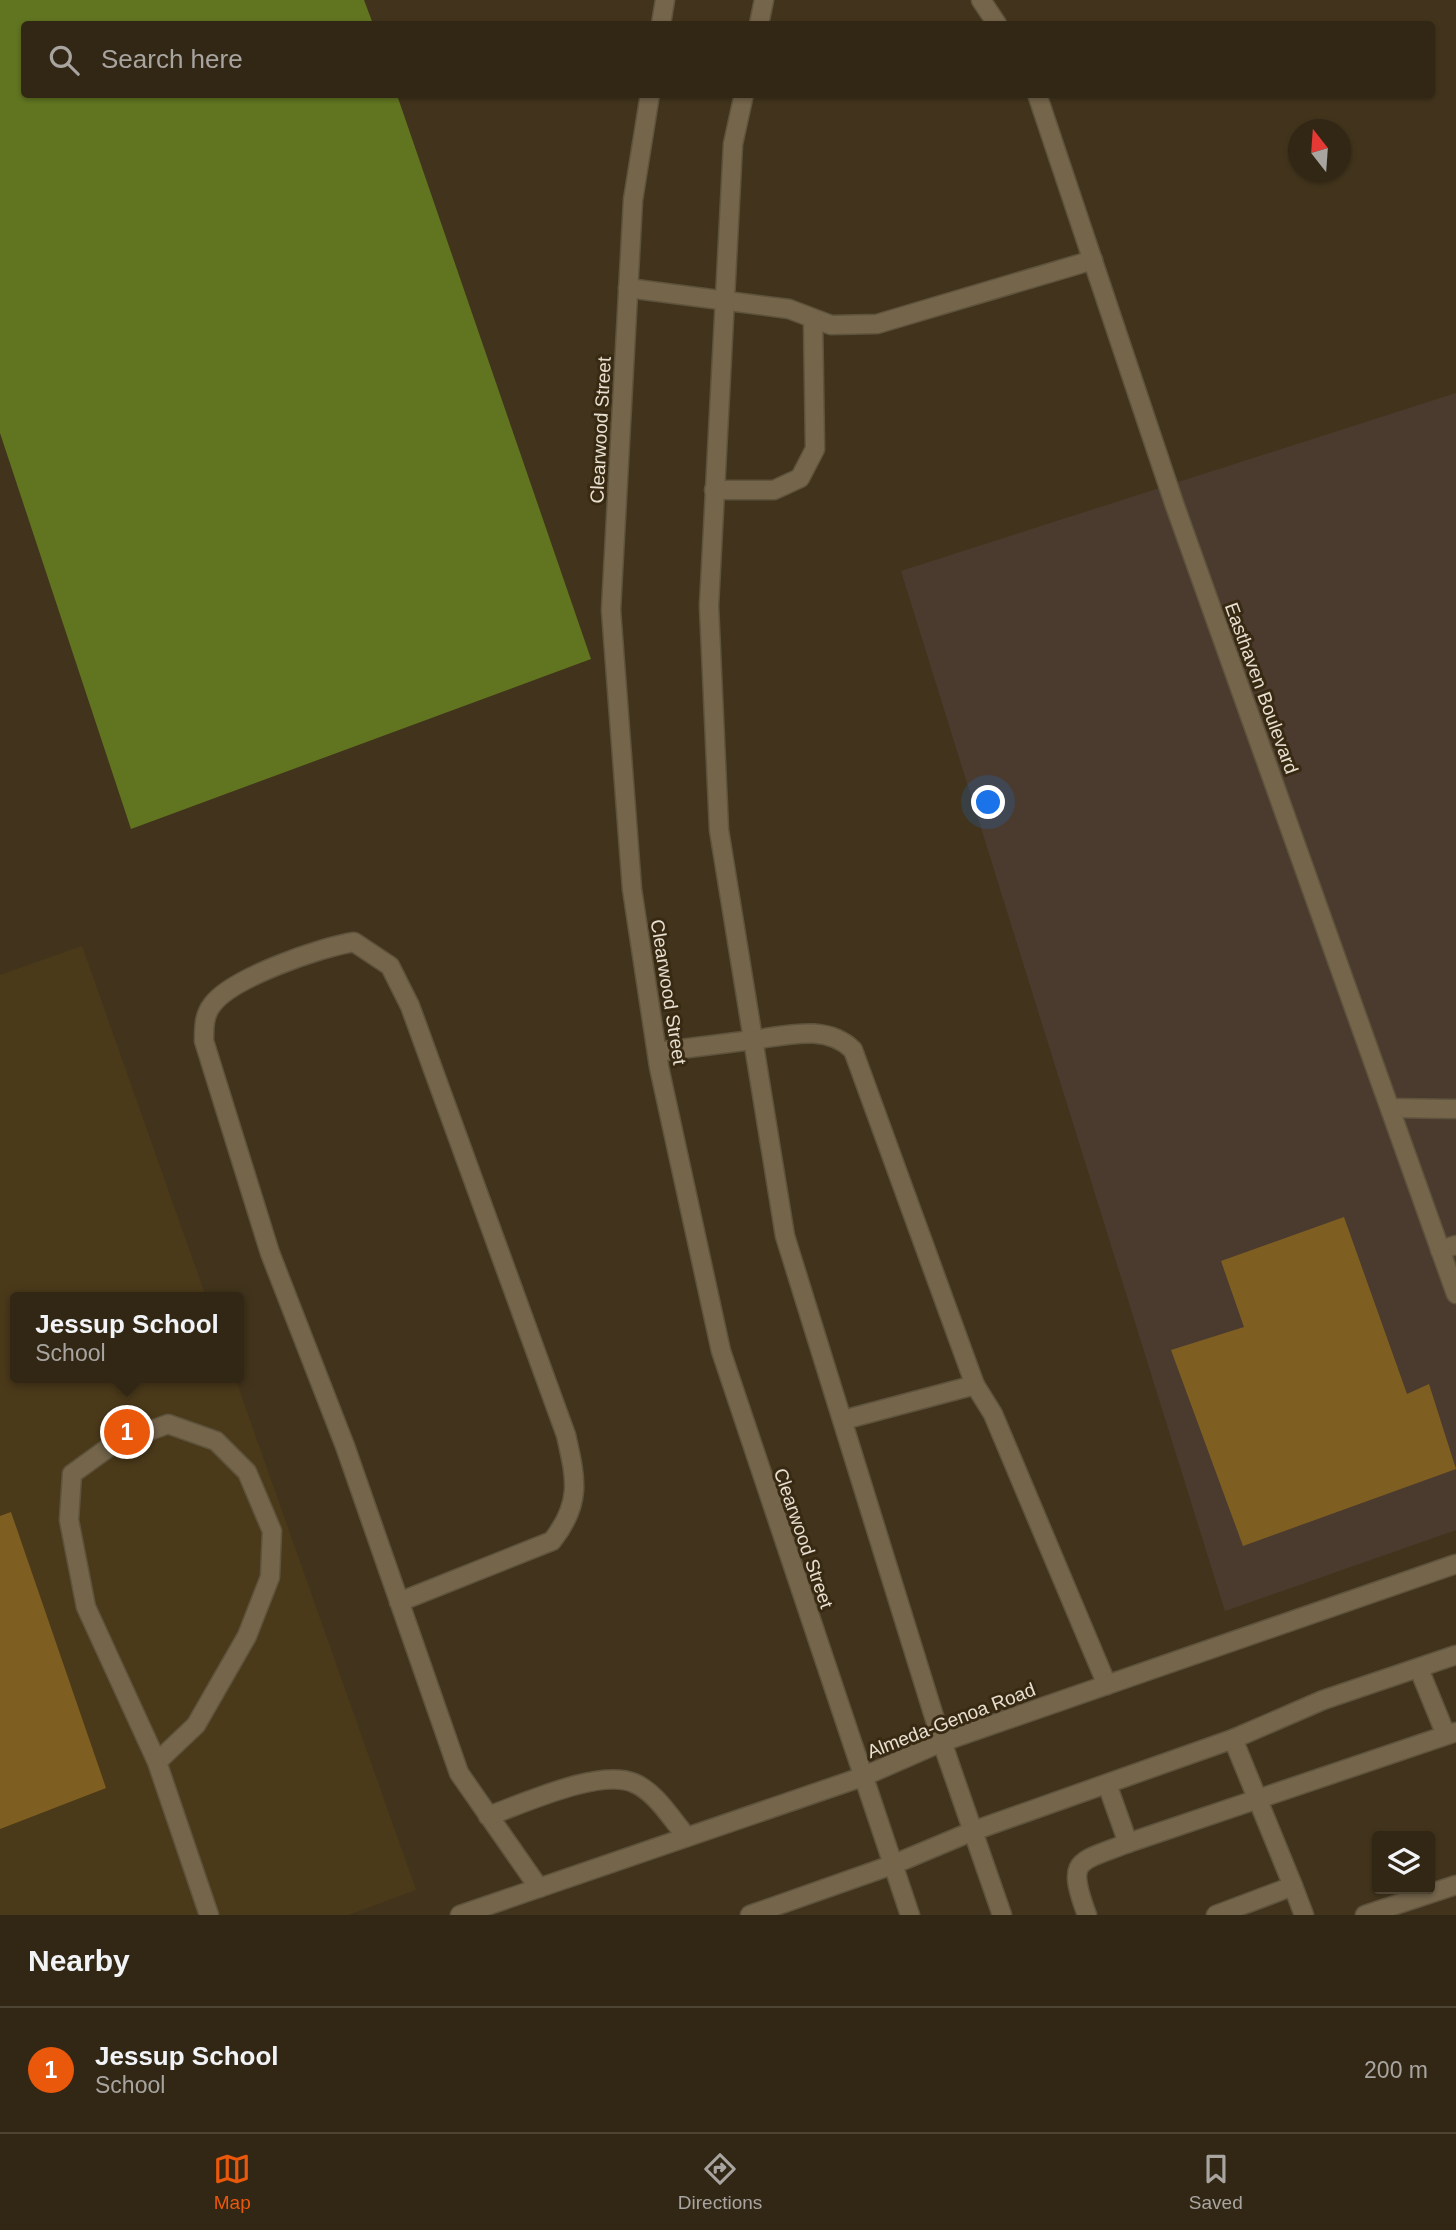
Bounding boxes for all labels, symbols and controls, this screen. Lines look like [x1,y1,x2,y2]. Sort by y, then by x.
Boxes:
search box [21,21,1435,98]
icon: search [45,41,83,79]
text: Search here [101,44,243,74]
north arrow [1288,119,1351,182]
street label: Clearwood Street [586,355,615,504]
street label: Easthaven Boulevard [1221,600,1302,777]
your location [971,785,1005,819]
street label: Clearwood Street [647,918,690,1067]
popup [10,1292,244,1383]
text: Jessup School [35,1309,219,1339]
text: School [35,1340,106,1366]
pin: 1 [104,1406,150,1458]
street label: Clearwood Street [770,1465,838,1612]
street label: Almeda-Genoa Road [864,1679,1038,1762]
map controls [1372,1831,1435,1894]
button: layers [1372,1831,1435,1894]
text: Nearby [28,1944,130,1977]
text: Jessup School [95,2041,279,2071]
text: 1 [45,2057,57,2083]
text: 200 m [1364,2057,1428,2083]
text: School [95,2072,165,2098]
tab: Map [213,2150,251,2214]
tab: Directions [678,2150,762,2214]
tab: Saved [1189,2150,1243,2214]

